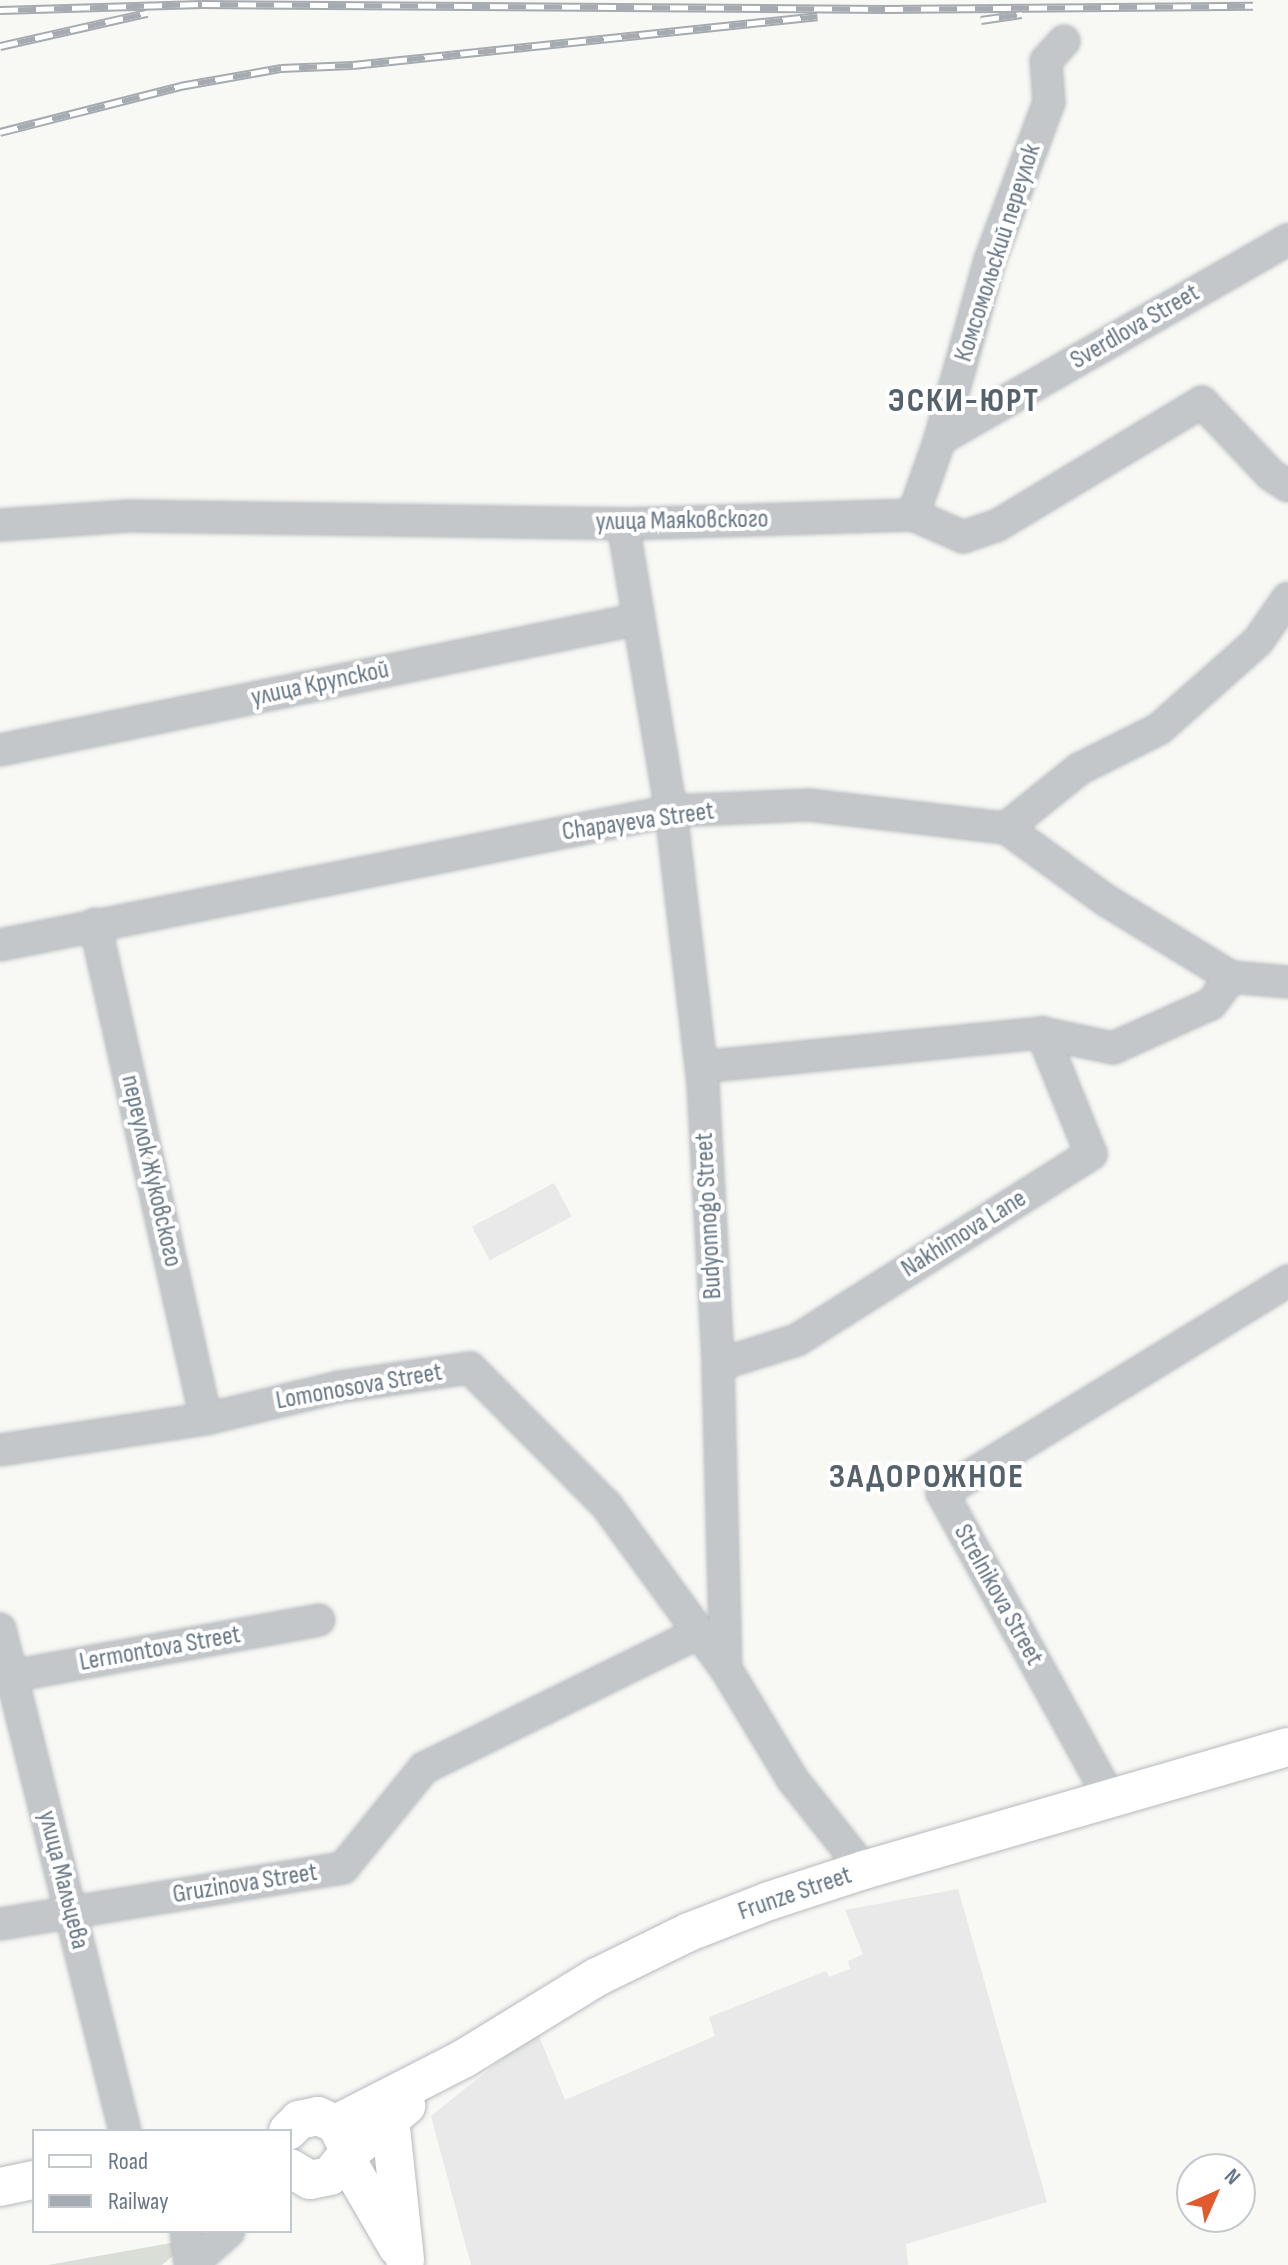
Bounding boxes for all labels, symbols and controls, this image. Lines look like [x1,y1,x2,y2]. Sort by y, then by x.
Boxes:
street label: Комсомольский переулок [948,140,1048,366]
street label: Sverdlova Street [1065,278,1205,376]
district label: ЭСКИ-ЮРТ [888,381,1040,421]
street label: улица Маяковского [595,504,769,538]
street label: улица Крупской [248,654,392,714]
street label: Chapayeva Street [560,796,716,848]
street label: переулок Жуковского [114,1072,188,1270]
street label: Budyonnogo Street [689,1132,729,1300]
street label: Nakhimova Lane [896,1183,1032,1285]
street label: Lomonosova Street [274,1357,444,1417]
district label: ЗАДОРОЖНОЕ [829,1457,1025,1497]
street label: Strelnikova Street [947,1519,1049,1671]
street label: Lermontova Street [77,1619,243,1679]
street label: улица Мальцева [31,1808,95,1952]
street label: Gruzinova Street [171,1857,319,1911]
street label: Frunze Street [734,1860,856,1928]
legend [32,2129,292,2233]
text: Road [108,2147,148,2176]
north arrow [1176,2153,1256,2233]
text: N [1218,2163,1246,2191]
text: Railway [108,2187,168,2216]

